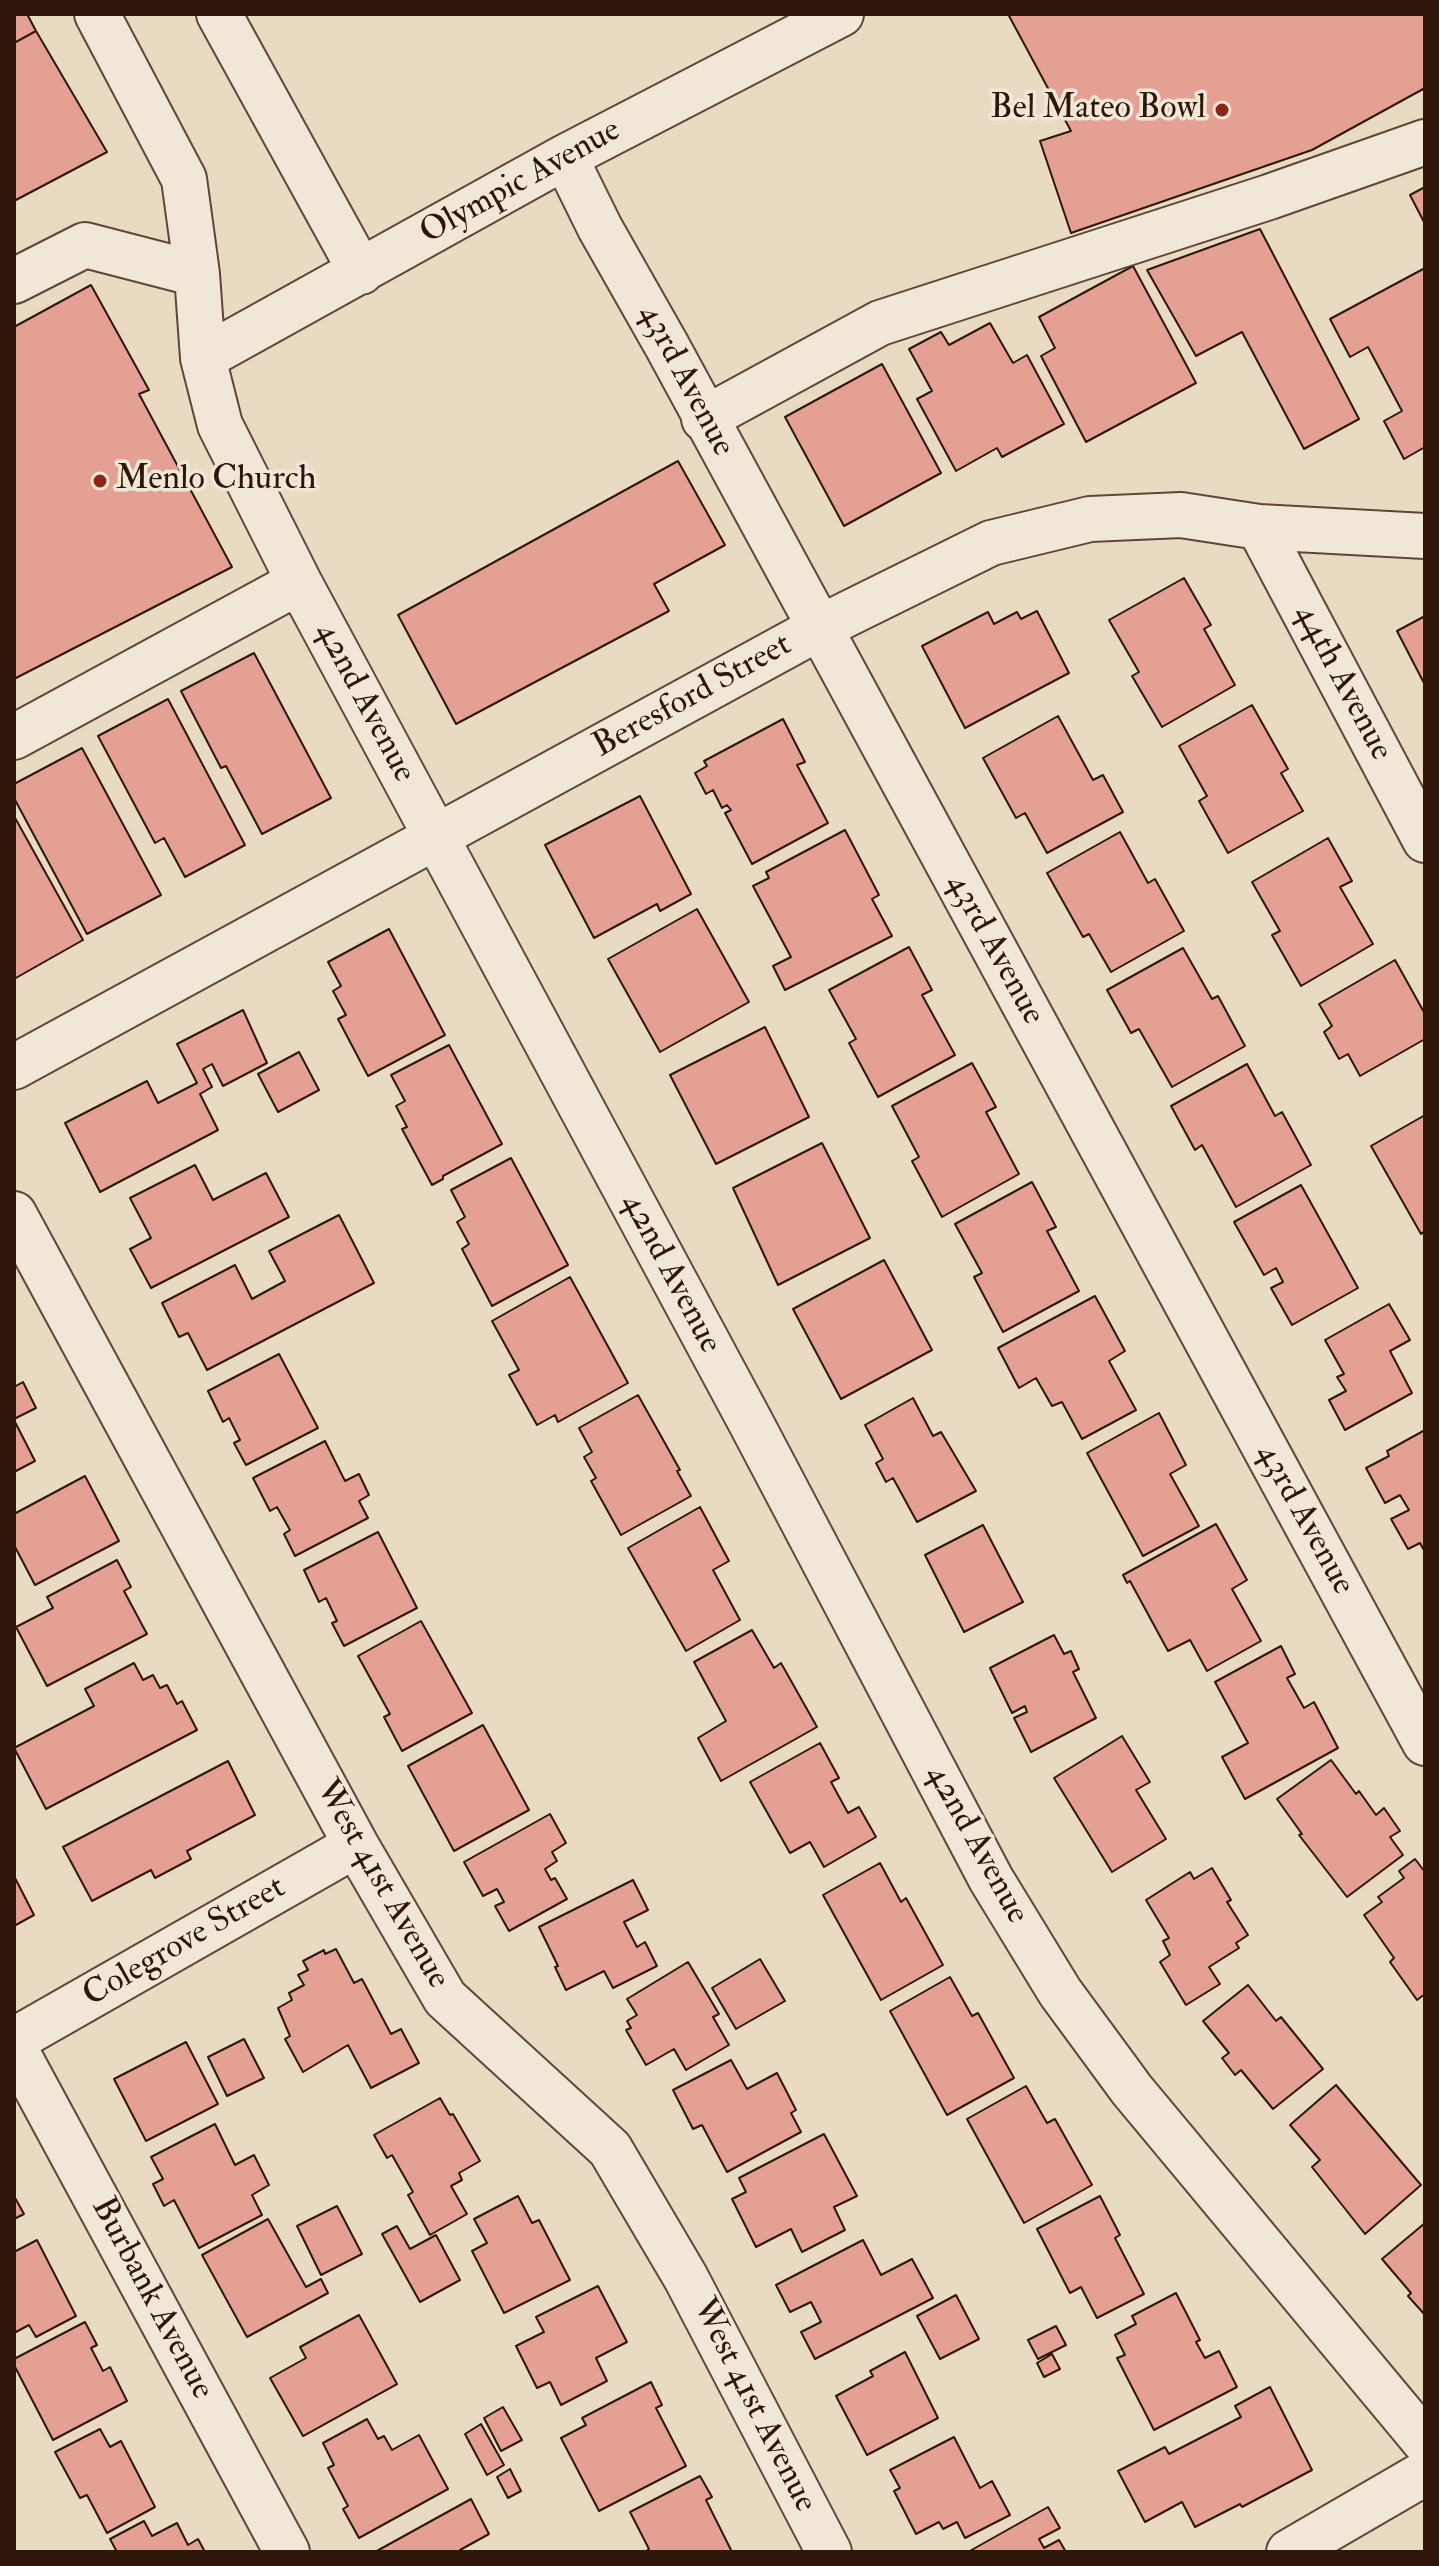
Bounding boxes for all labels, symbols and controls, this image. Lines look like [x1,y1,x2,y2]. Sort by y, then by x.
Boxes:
place label: Bel Mateo Bowl [990,90,1206,130]
marker: Bel Mateo Bowl [1213,101,1231,119]
street label: Olympic Avenue [414,111,628,255]
street label: 43rd Avenue [628,298,742,464]
place label: Menlo Church [116,461,316,501]
marker: Menlo Church [91,472,109,490]
street label: 44th Avenue [1284,598,1400,768]
street label: 42nd Avenue [305,616,423,790]
street label: Beresford Street [587,626,799,768]
street label: 43rd Avenue [936,867,1052,1033]
street label: 42nd Avenue [611,1187,729,1361]
street label: 43rd Avenue [1246,1437,1362,1603]
street label: 42nd Avenue [916,1758,1036,1932]
street label: West 41st Avenue [305,1773,457,1997]
street label: Colegrove Street [77,1869,293,2017]
street label: Burbank Avenue [81,2191,221,2407]
street label: West 41st Avenue [682,2292,824,2520]

